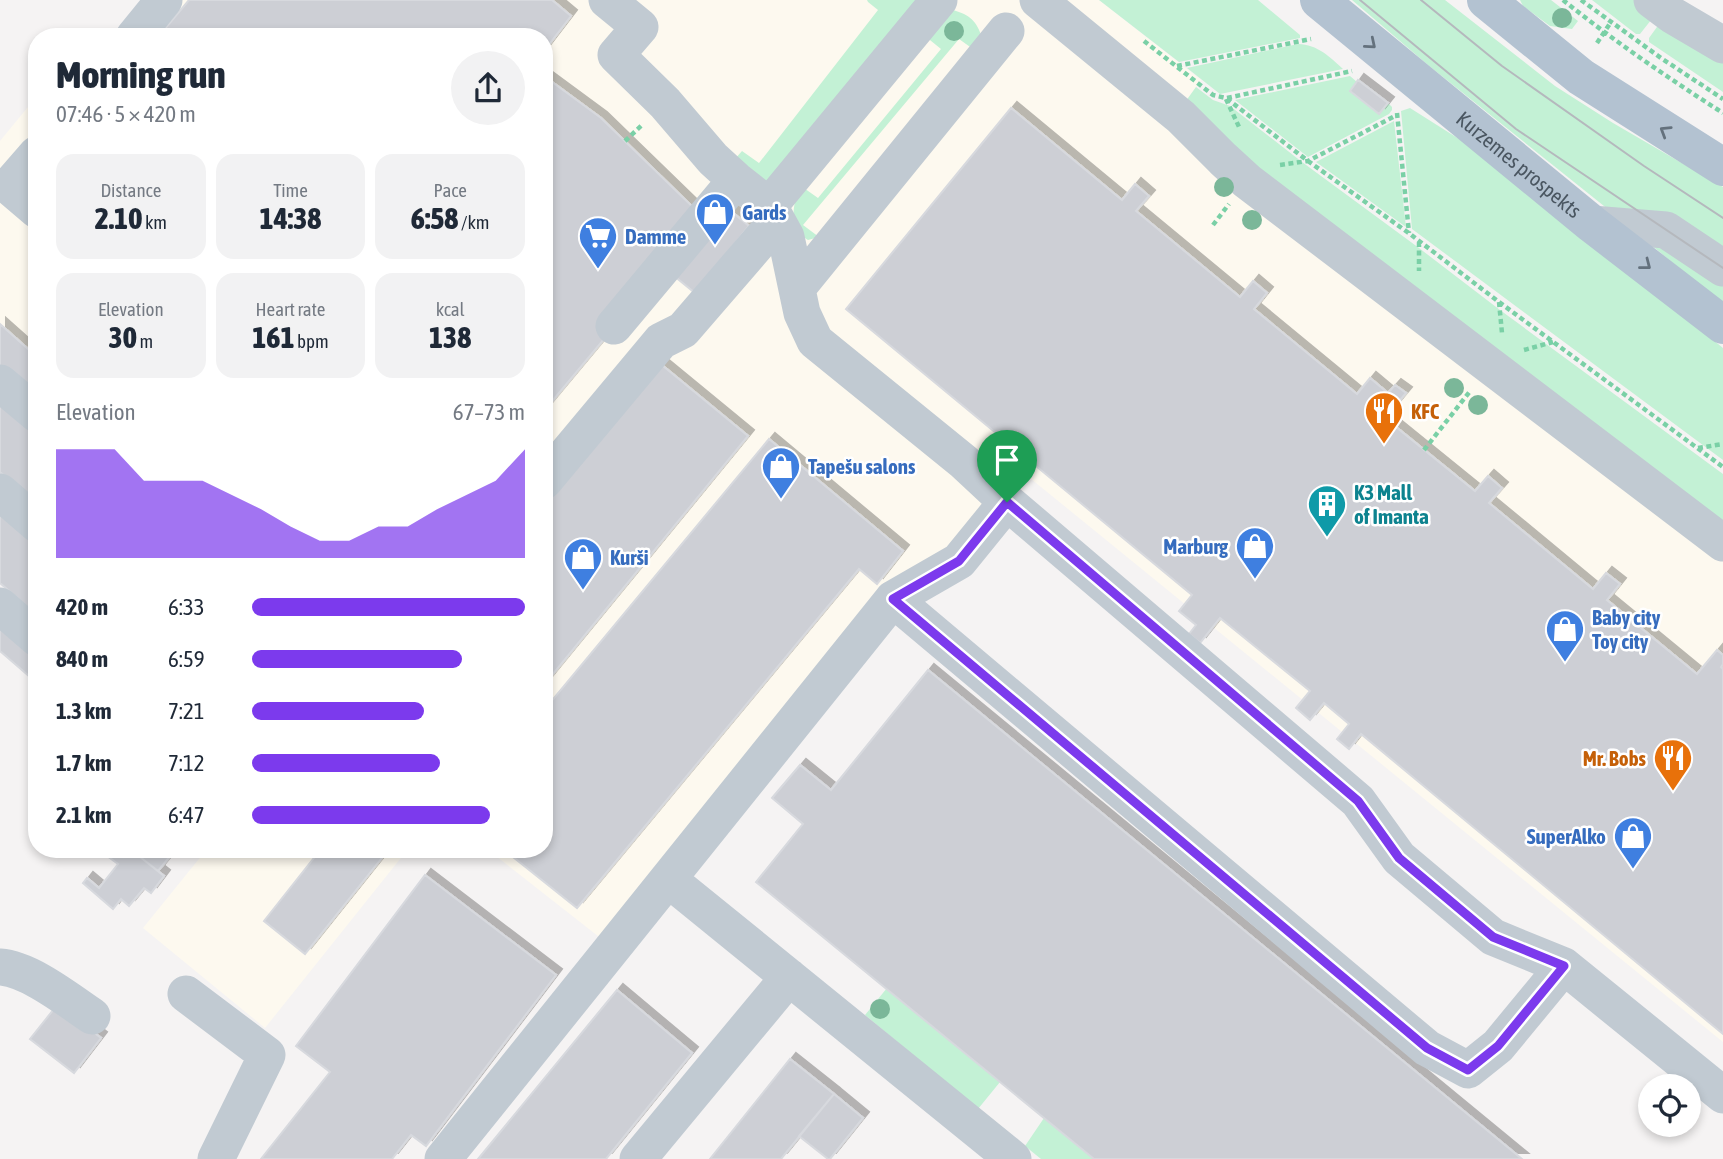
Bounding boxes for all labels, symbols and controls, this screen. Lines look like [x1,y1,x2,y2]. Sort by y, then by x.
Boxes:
one-way arrow [1364,35,1376,48]
button: share [451,51,525,125]
text: Morning run [56,53,226,96]
text: 07:46 · 5 × 420 m [56,101,196,127]
street label: Kurzemes prospekts [1452,106,1586,222]
one-way arrow [1660,126,1673,139]
text: Distance [100,179,161,201]
text: Time [273,179,308,201]
text: Pace [433,179,467,201]
shop icon: Gards [694,191,736,246]
place label: Gards [742,200,787,224]
text: 2.10 [95,201,142,235]
text: 14:38 [260,201,321,235]
text: 6:58 [411,201,458,235]
text: km [142,211,167,233]
text: /km [458,211,490,233]
supermarket icon: Damme [577,215,619,270]
place label: Damme [625,224,686,248]
one-way arrow [1638,257,1651,270]
text: Elevation [98,298,164,320]
text: Heart rate [256,298,325,320]
text: kcal [436,298,465,320]
text: 30 [109,320,137,354]
text: 161 [252,320,295,354]
text: 138 [429,320,471,354]
text: m [137,330,153,352]
text: bpm [295,330,329,352]
restaurant icon: KFC [1363,390,1405,445]
text: Elevation [56,399,136,425]
text: 67–73 m [453,399,525,425]
place label: KFC [1411,399,1440,423]
pin [977,430,1037,502]
icon: arrive [988,441,1026,479]
shop icon: Tapešu salons [760,445,802,500]
place label: Tapešu salons [808,454,916,478]
place label: K3 Mall of Imanta [1354,480,1429,528]
building icon: K3 Mall of Imanta [1306,483,1348,538]
shop icon: Marburg [1234,525,1276,580]
place label: Marburg [1163,534,1229,558]
shop icon: Kurši [562,536,604,591]
place label: Kurši [610,545,649,569]
text: 420 m [56,594,108,620]
text: 6:33 [168,594,205,620]
place label: Baby city Toy city [1592,605,1661,653]
shop icon: Baby city Toy city [1544,608,1586,663]
text: 840 m [56,646,108,672]
text: 6:59 [168,646,205,672]
text: 1.3 km [56,698,112,724]
text: 7:21 [168,698,205,724]
restaurant icon: Mr. Bobs [1652,737,1694,792]
place label: Mr. Bobs [1583,746,1647,770]
text: 1.7 km [56,750,112,776]
text: 7:12 [168,750,205,776]
text: 2.1 km [56,802,112,828]
text: 6:47 [168,802,205,828]
shop icon: SuperAlko [1612,815,1654,870]
place label: SuperAlko [1527,824,1606,848]
map controls [1638,1074,1701,1137]
button: locate [1638,1074,1701,1137]

